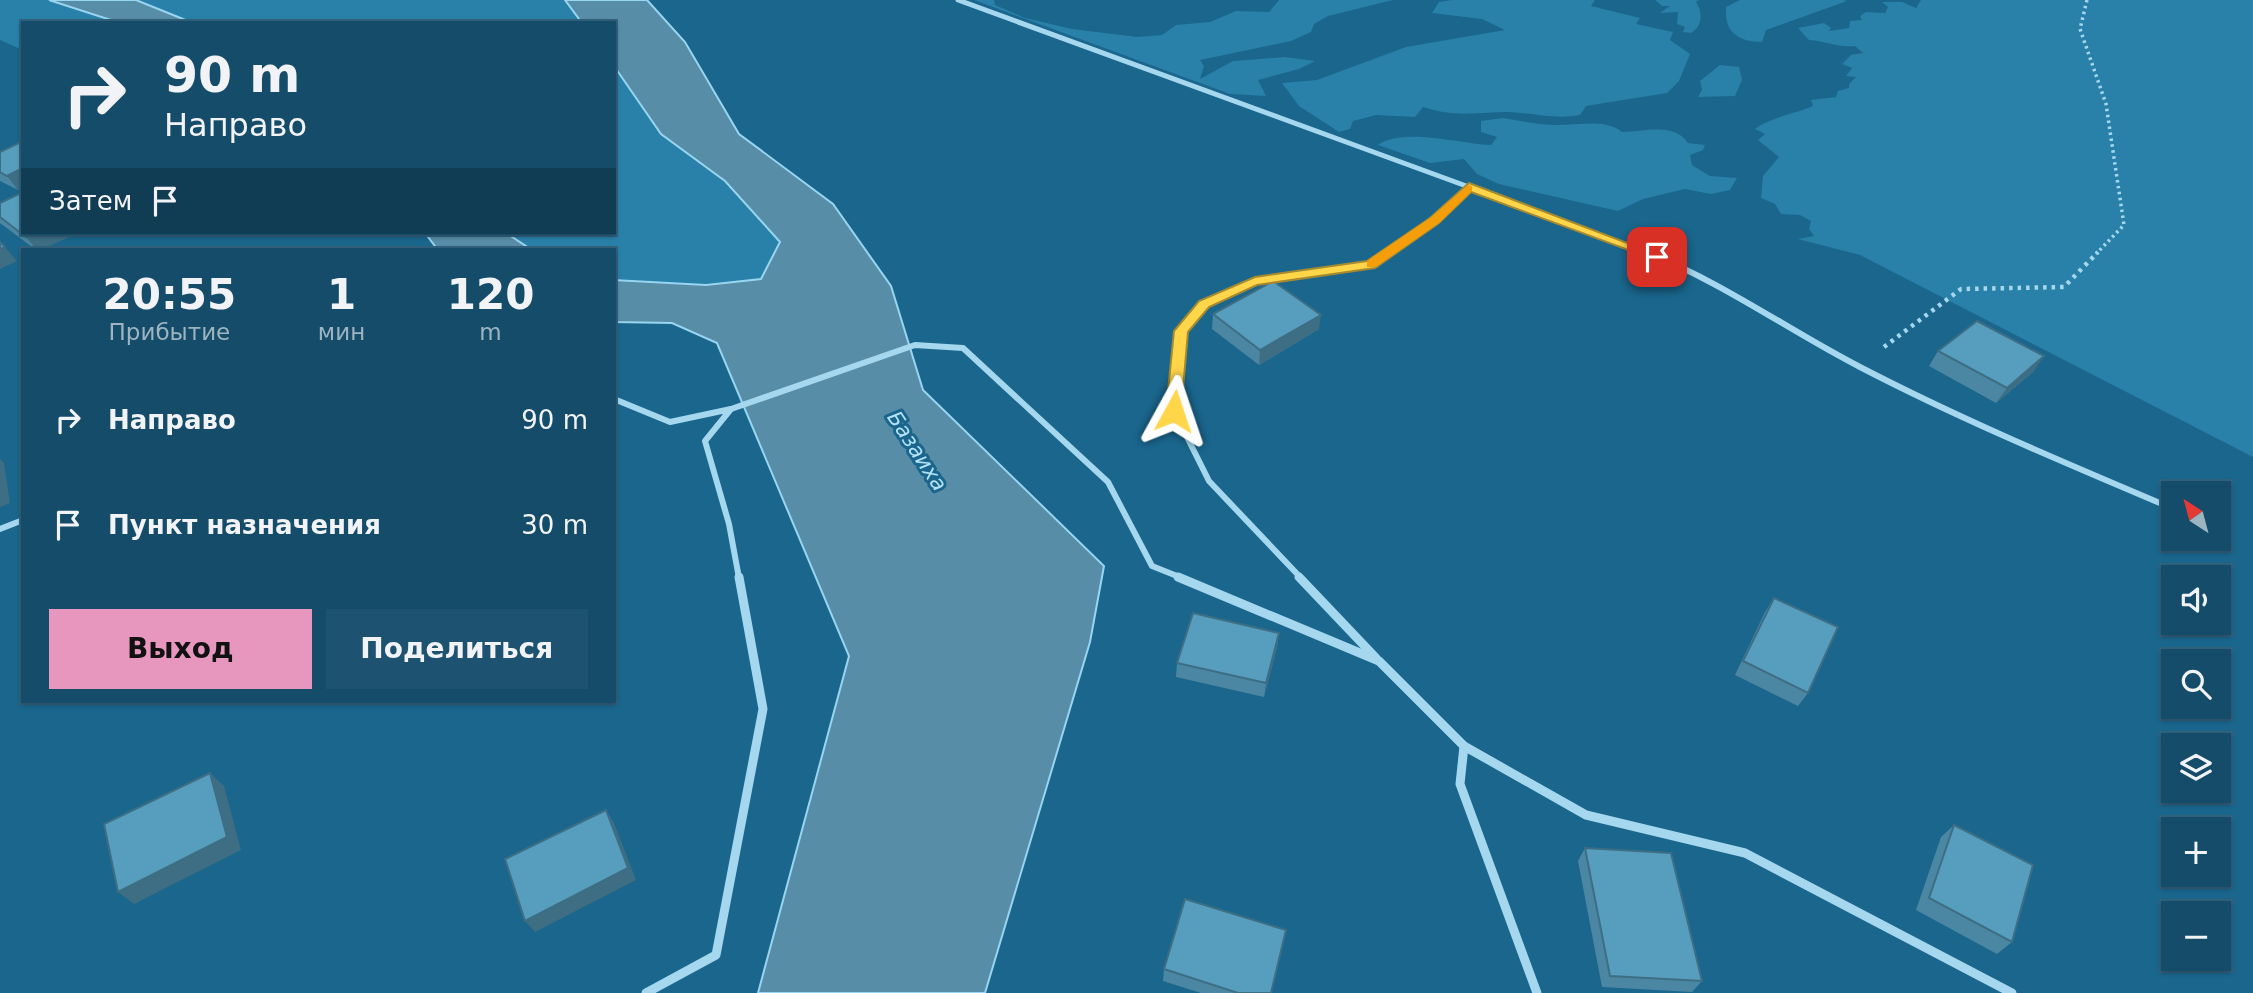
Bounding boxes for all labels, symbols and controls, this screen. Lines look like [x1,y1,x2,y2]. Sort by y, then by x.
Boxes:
text: 90 m [164,47,300,104]
icon: right [49,49,140,140]
text: Направо [164,106,307,144]
icon: arrive [146,182,184,220]
text: Затем [49,186,132,216]
pin [1627,227,1687,287]
icon: arrive [1638,238,1676,276]
text: 20:55 [103,270,236,319]
text: 1 [327,270,356,319]
text: 120 [447,270,534,319]
text: Прибытие [109,319,230,345]
text: мин [318,319,365,345]
text: m [479,319,502,345]
position arrow [1137,374,1211,448]
icon: right [49,401,87,439]
text: Направо [108,405,236,435]
text: 90 m [521,405,588,435]
water label: Базаиха [882,407,952,495]
north arrow [2161,481,2231,551]
map controls [2161,481,2231,971]
icon: arrive [49,506,87,544]
text: Пункт назначения [108,510,381,540]
text: 30 m [521,510,588,540]
button: sound [2161,565,2231,635]
button: Выход [49,609,312,689]
button: Поделиться [326,609,588,689]
button: search [2161,649,2231,719]
button: layers [2161,733,2231,803]
button: + [2161,817,2231,887]
button: − [2161,901,2231,971]

